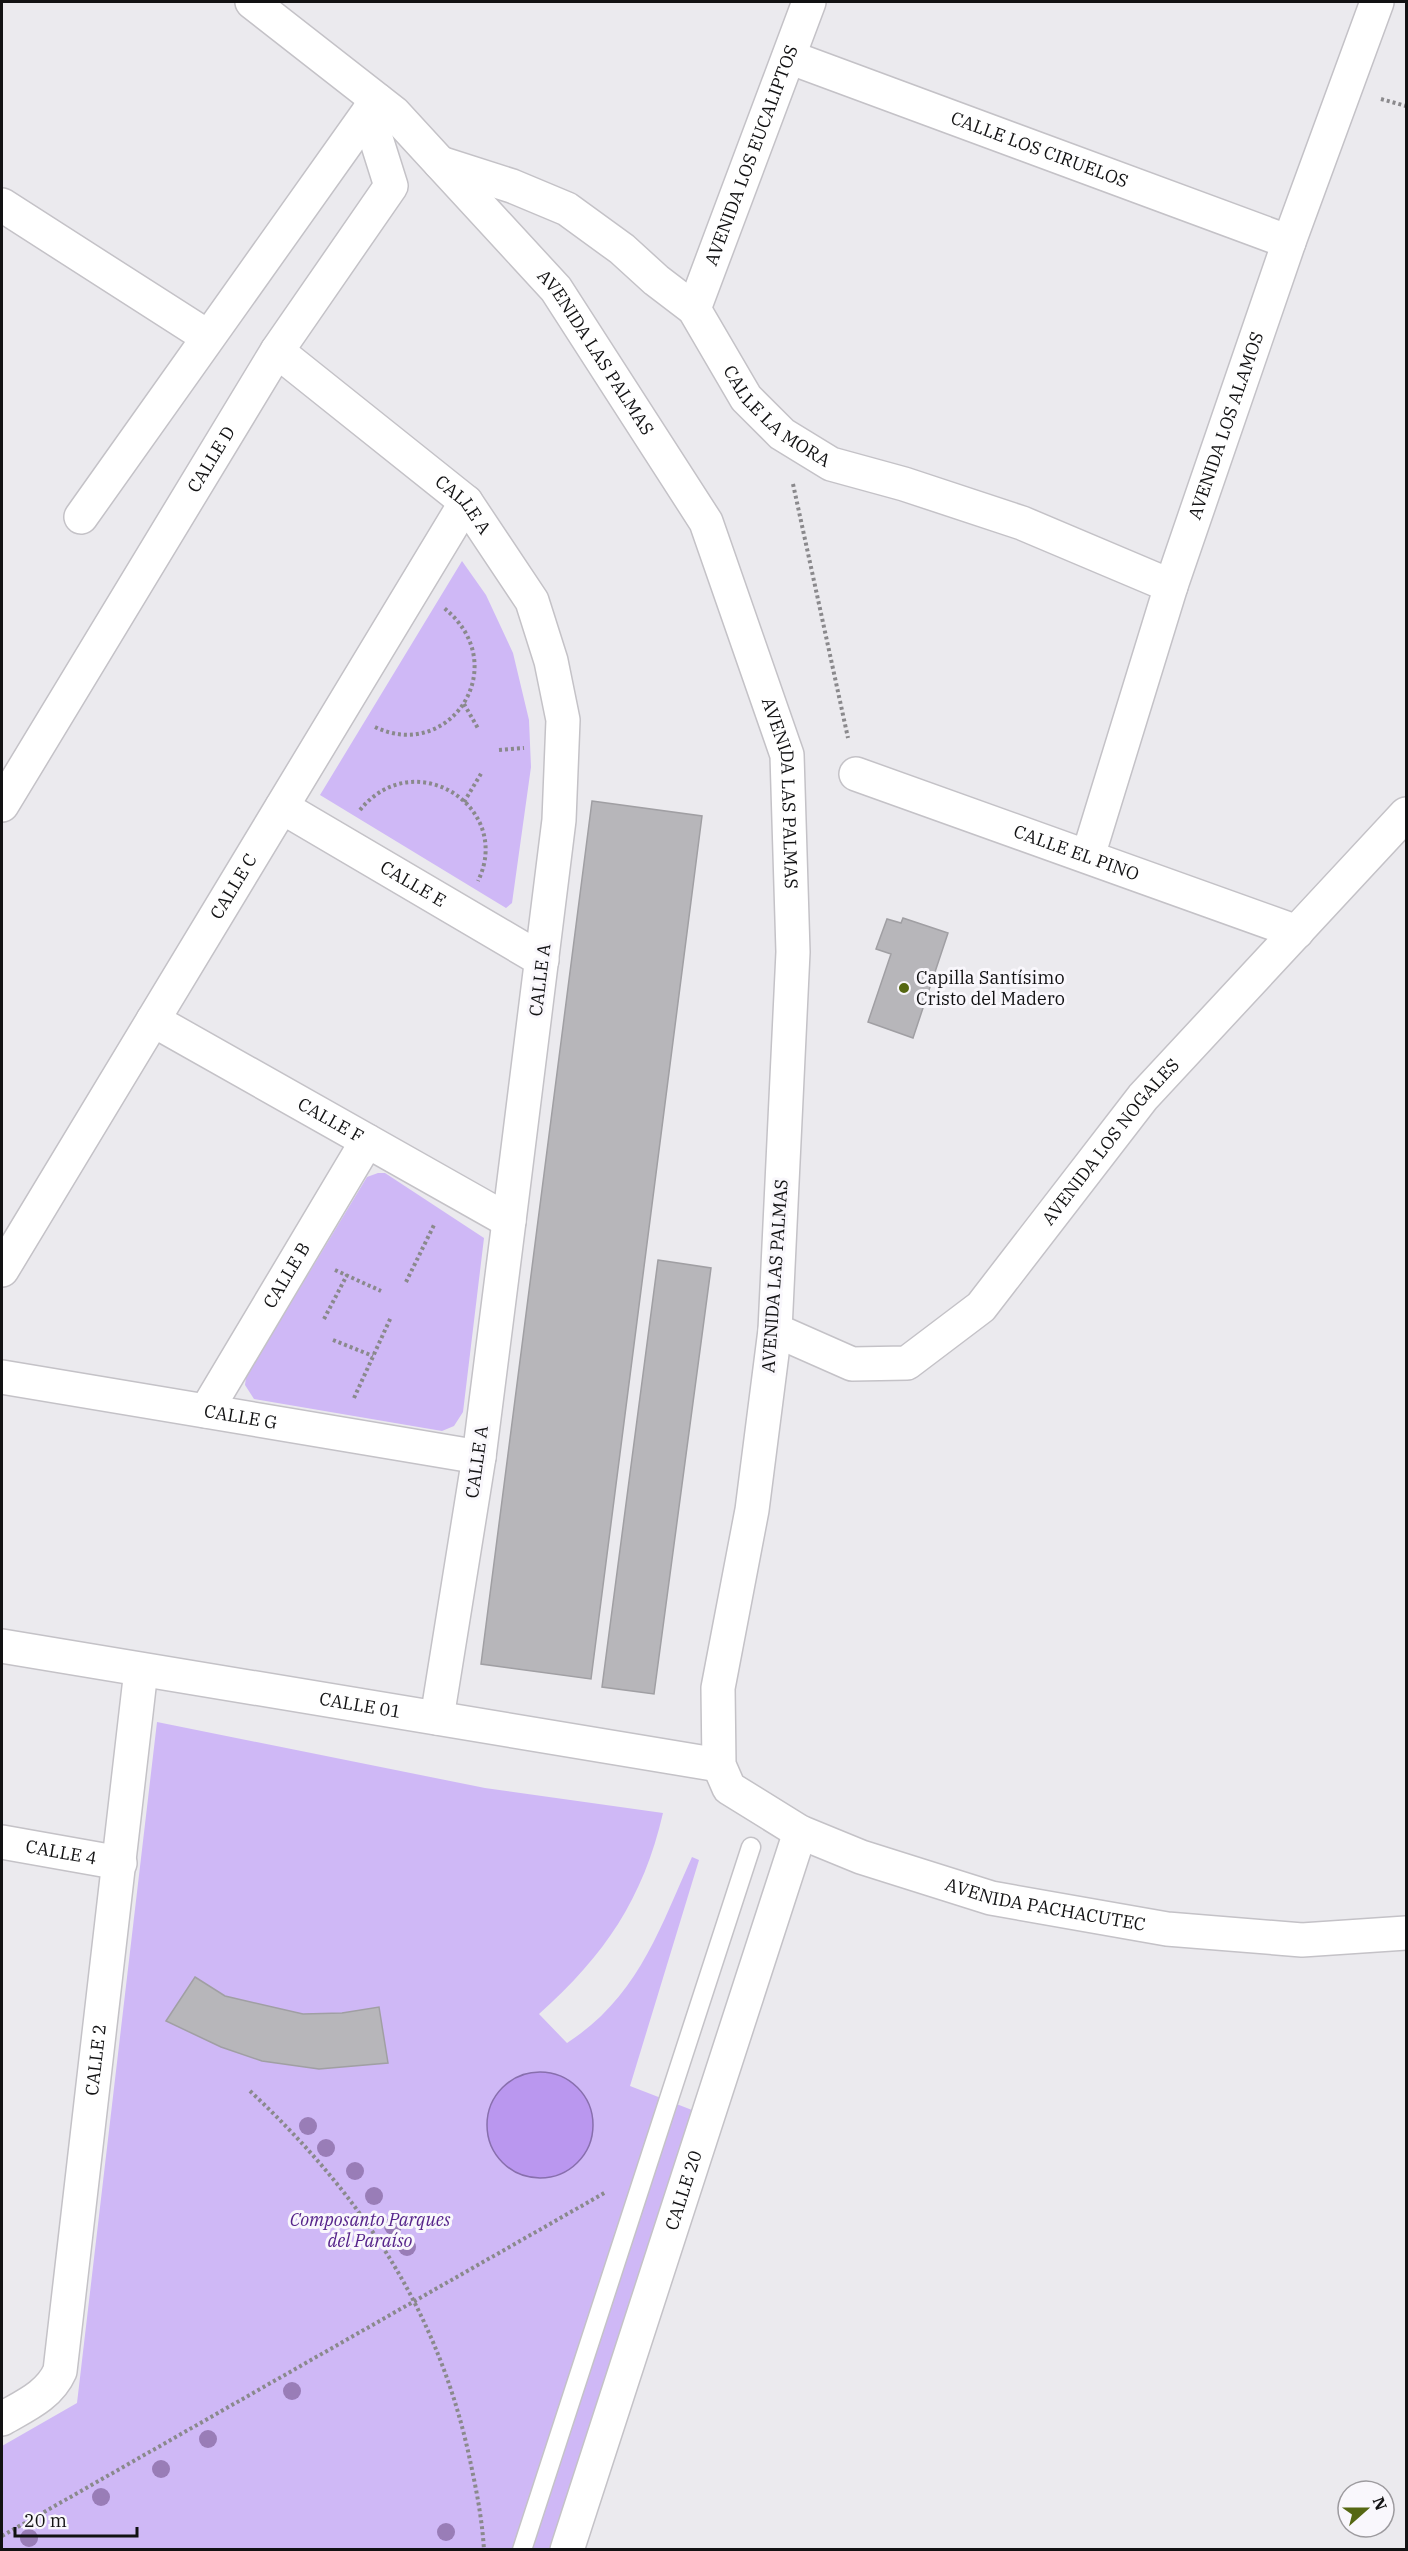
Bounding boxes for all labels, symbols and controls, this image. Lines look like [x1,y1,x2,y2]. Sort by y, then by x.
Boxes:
street label: AVENIDA LOS EUCALIPTOS [699,42,803,269]
street label: CALLE LOS CIRUELOS [948,106,1132,193]
street label: AVENIDA LAS PALMAS [533,264,659,439]
street label: AVENIDA LOS ALAMOS [1183,329,1268,522]
street label: CALLE LA MORA [718,361,836,472]
street label: CALLE D [182,422,240,497]
street label: CALLE A [431,470,497,539]
street label: AVENIDA LAS PALMAS [757,694,803,889]
street label: CALLE EL PINO [1011,819,1142,885]
street label: CALLE C [205,849,262,923]
street label: CALLE E [376,855,450,912]
street label: CALLE A [524,942,555,1018]
place label: Capilla Santísimo Cristo del Madero [916,966,1065,1010]
marker: Capilla Santísimo Cristo del Madero [897,981,911,995]
street label: AVENIDA LOS NOGALES [1036,1053,1184,1229]
street label: CALLE F [294,1092,368,1148]
street label: AVENIDA LAS PALMAS [756,1178,793,1374]
street label: CALLE B [258,1238,315,1312]
street label: CALLE G [202,1399,279,1434]
street label: CALLE A [460,1423,493,1500]
street label: CALLE 01 [318,1687,403,1723]
street label: CALLE 4 [24,1834,98,1870]
street label: AVENIDA PACHACUTEC [943,1872,1147,1936]
street label: CALLE 2 [80,2023,111,2097]
street label: CALLE 20 [660,2147,707,2233]
park label: Composanto Parques del Paraíso [290,2208,451,2252]
north arrow [1336,2479,1396,2539]
text: N [1368,2494,1392,2513]
scale bar [15,2500,136,2538]
text: 20 m [24,2509,67,2532]

